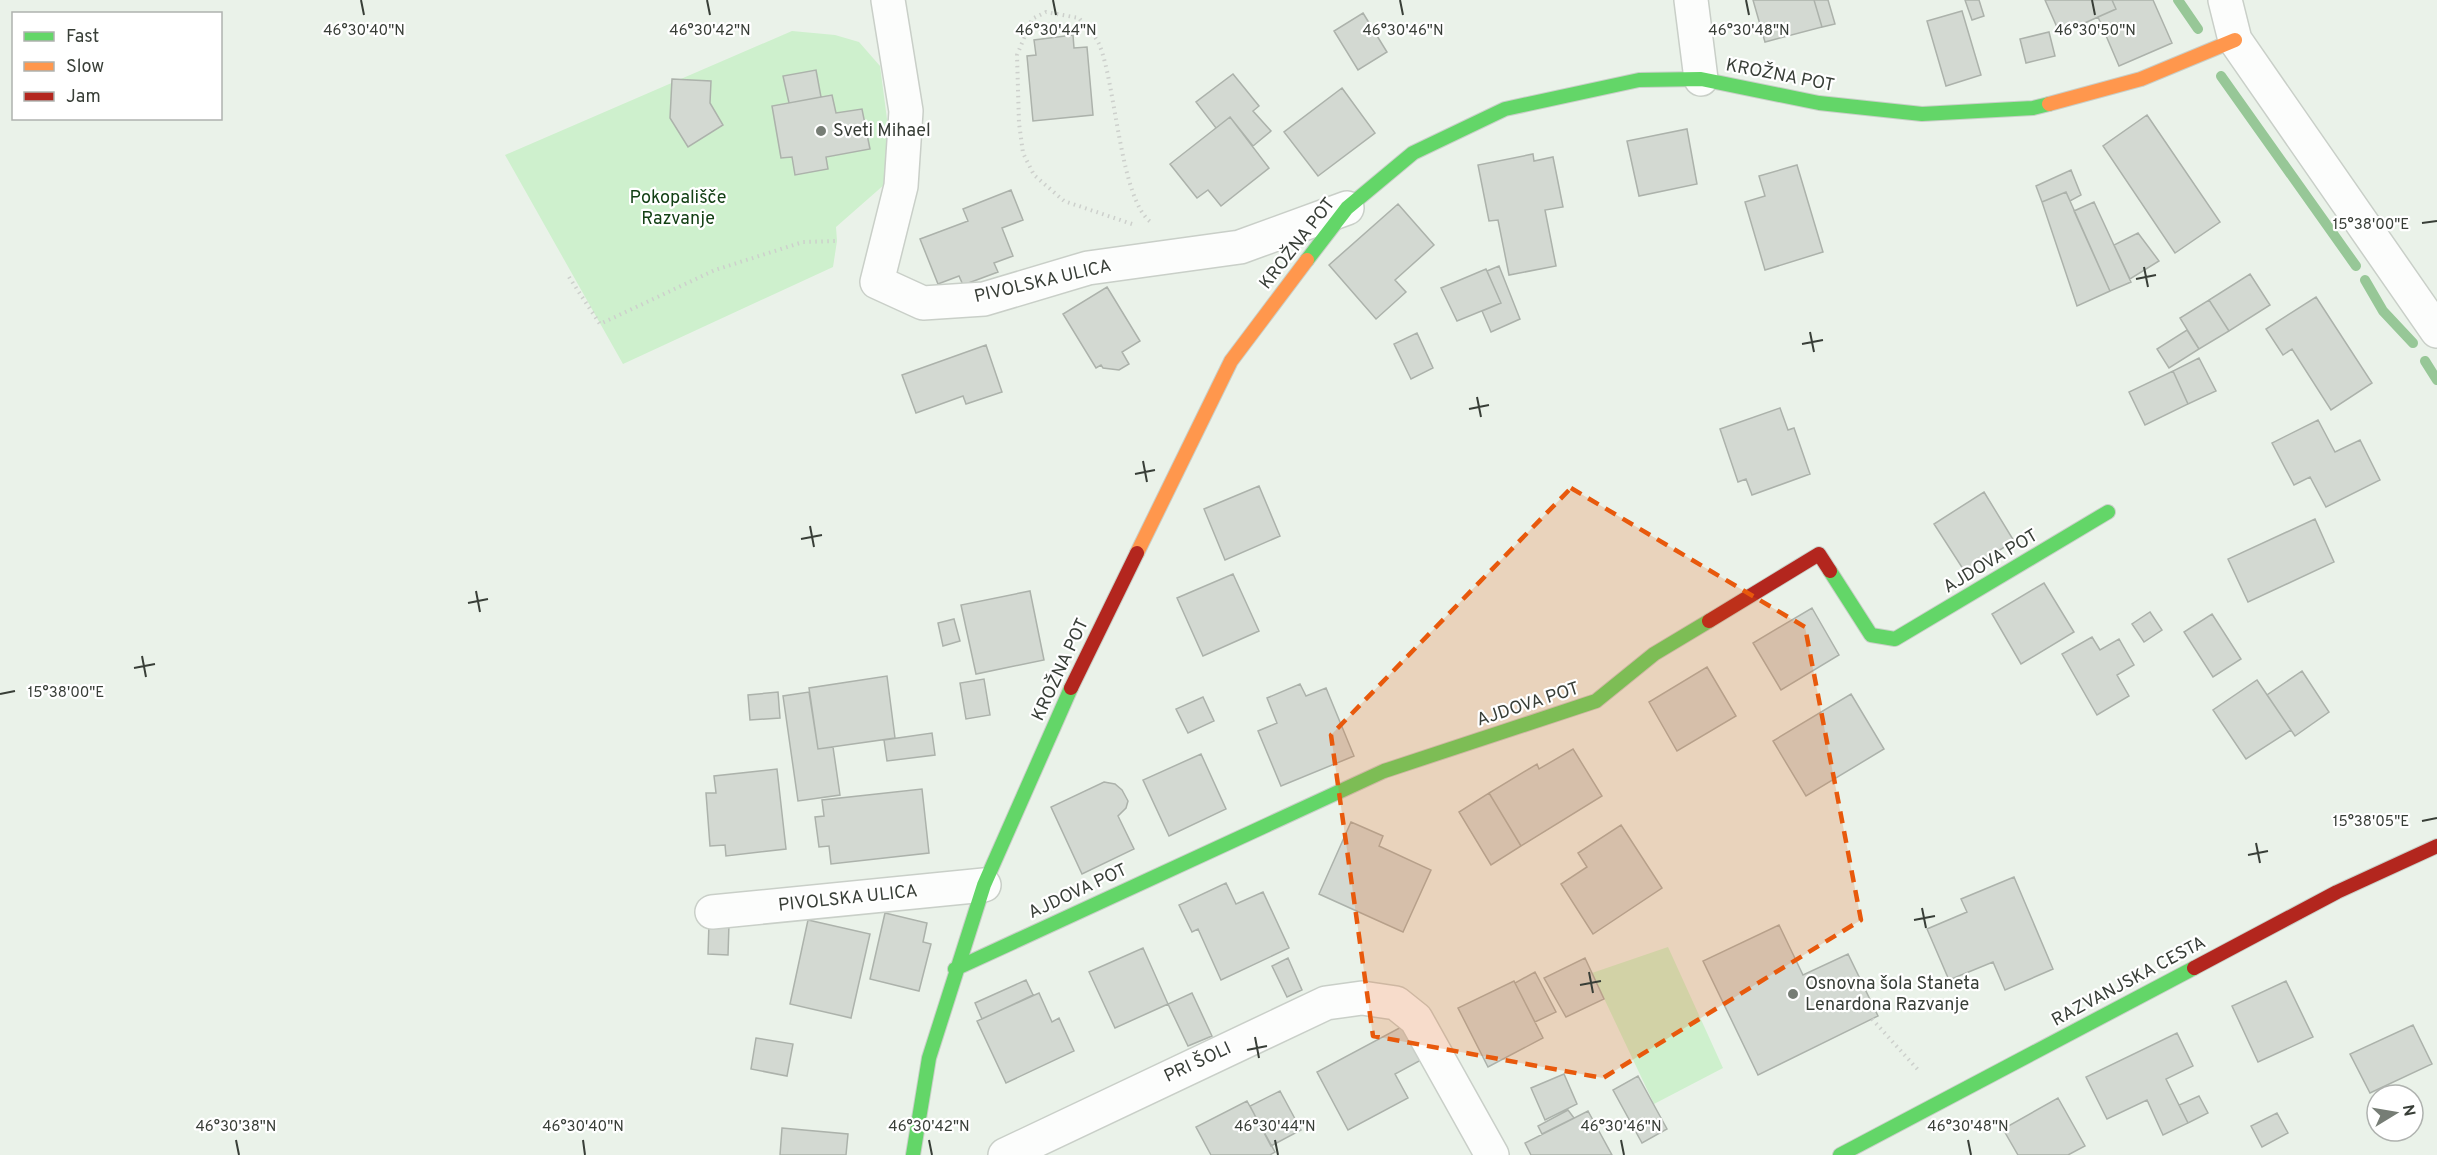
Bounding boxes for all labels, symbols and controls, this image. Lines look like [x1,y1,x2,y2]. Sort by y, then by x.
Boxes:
legend [12,12,222,120]
text: 46°30'40"N [323,22,405,41]
text: 46°30'42"N [669,22,751,41]
text: 46°30'44"N [1015,22,1097,41]
text: 46°30'46"N [1362,22,1444,41]
text: 46°30'48"N [1708,22,1790,41]
text: 46°30'50"N [2054,22,2136,41]
text: Fast [66,26,99,49]
street label: KROŽNA POT [1724,52,1837,98]
text: Slow [66,56,104,79]
text: Jam [66,86,101,109]
place label: Sveti Mihael [833,120,931,143]
marker: Sveti Mihael [814,124,828,138]
park label: Pokopališče Razvanje [630,187,726,231]
street label: KROŽNA POT [1253,192,1341,295]
text: 15°38'00"E [2333,216,2409,235]
street label: PIVOLSKA ULICA [972,255,1114,309]
street label: AJDOVA POT [1939,525,2043,599]
street label: KROŽNA POT [1025,614,1095,725]
street label: AJDOVA POT [1474,678,1582,732]
text: 15°38'00"E [28,684,104,703]
text: 15°38'05"E [2333,813,2409,832]
street label: AJDOVA POT [1025,859,1131,925]
street label: PIVOLSKA ULICA [777,880,919,918]
street label: RAZVANJSKA CESTA [2048,932,2210,1032]
place label: Osnovna šola Staneta Lenardona Razvanje [1805,973,1979,1017]
marker: Osnovna šola Staneta Lenardona Razvanje [1786,987,1800,1001]
street label: PRI ŠOLI [1160,1036,1235,1089]
north arrow [2365,1083,2425,1143]
text: N [2397,1103,2419,1118]
text: 46°30'38"N [196,1118,276,1137]
text: 46°30'40"N [542,1118,624,1137]
text: 46°30'42"N [888,1118,970,1137]
text: 46°30'44"N [1234,1118,1316,1137]
text: 46°30'46"N [1580,1118,1662,1137]
text: 46°30'48"N [1927,1118,2009,1137]

